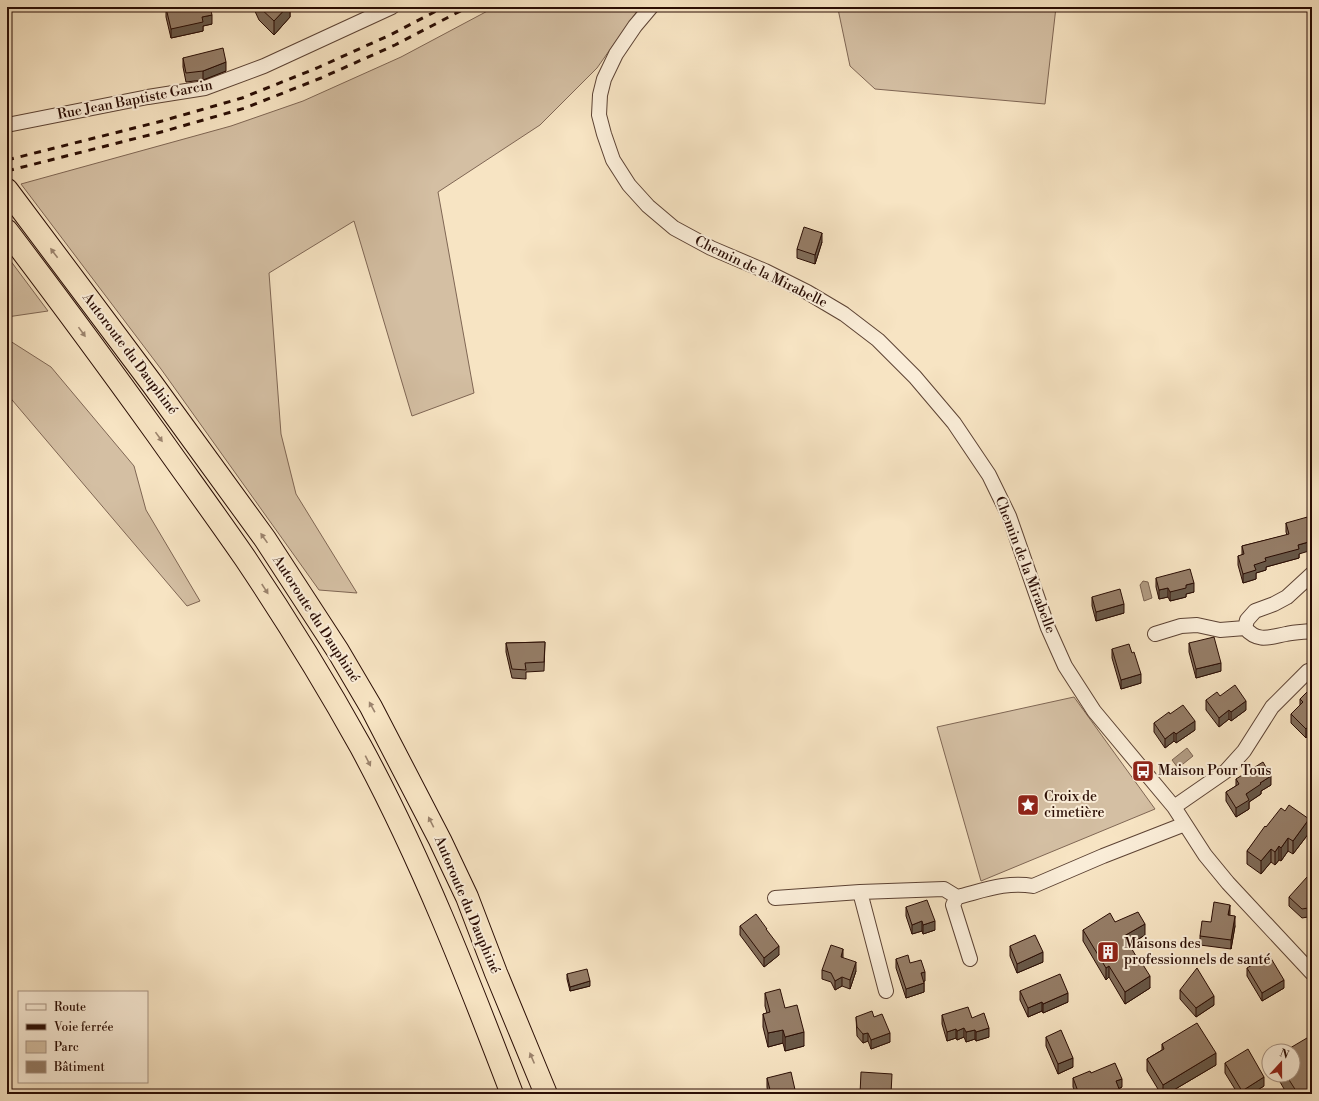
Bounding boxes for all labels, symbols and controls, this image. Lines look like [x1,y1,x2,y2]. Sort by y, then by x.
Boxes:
street label: Rue Jean Baptiste Garcin [56,76,215,124]
street label: Chemin de la Mirabelle [692,232,830,312]
one-way arrow [50,248,59,259]
street label: Autoroute du Dauphiné [78,289,182,418]
one-way arrow [78,326,86,337]
one-way arrow [155,431,163,442]
street label: Chemin de la Mirabelle [990,494,1060,636]
one-way arrow [260,533,268,544]
street label: Autoroute du Dauphiné [268,551,364,686]
one-way arrow [262,583,269,595]
one-way arrow [368,701,375,713]
one-way arrow [364,755,371,767]
bus stop icon: Maison Pour Tous [1130,758,1156,784]
place label: Maison Pour Tous [1158,762,1271,780]
place label: Croix de cimetière [1044,788,1105,822]
place icon: Croix de cimetière [1015,792,1041,818]
one-way arrow [428,817,435,828]
street label: Autoroute du Dauphiné [429,832,504,977]
place label: Maisons des professionnels de santé [1124,935,1271,969]
building icon: Maisons des professionnels de santé [1095,939,1121,965]
legend [18,991,148,1083]
text: Route [54,1000,86,1015]
text: Voie ferrée [53,1020,114,1035]
text: Parc [54,1040,79,1055]
north arrow [1261,1043,1301,1083]
text: N [1278,1047,1291,1063]
one-way arrow [529,1052,535,1063]
text: Bâtiment [53,1060,105,1075]

